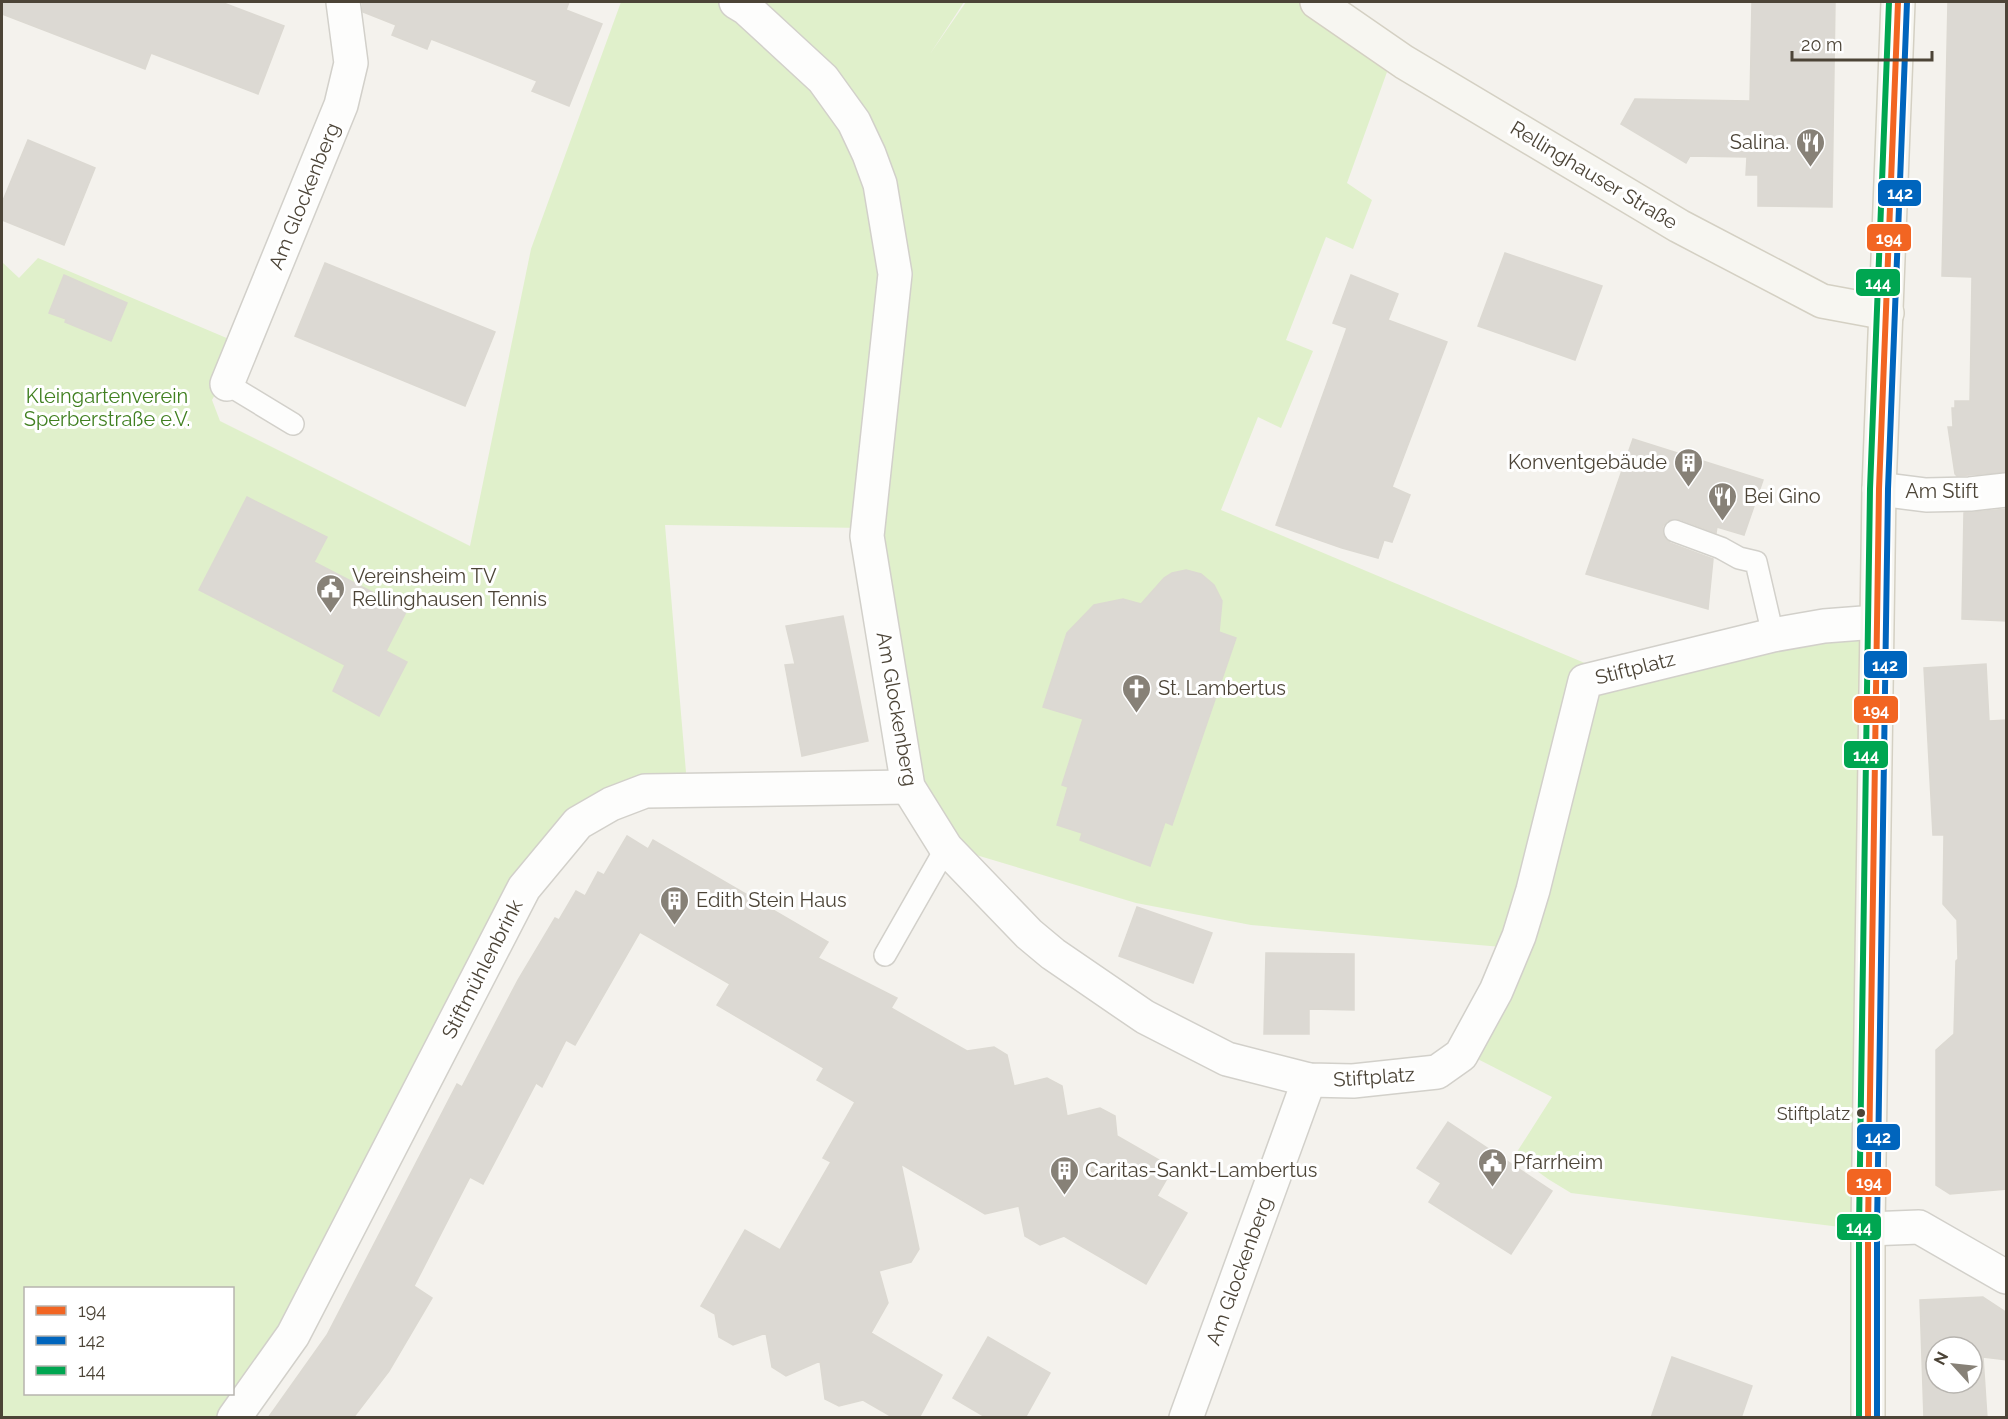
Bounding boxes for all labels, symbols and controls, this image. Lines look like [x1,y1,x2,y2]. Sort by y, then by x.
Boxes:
scale bar [1792,24,1932,62]
text: 20 m [1801,34,1843,55]
street label: Rellinghauser Straße [1506,116,1682,234]
street label: Am Glockenberg [264,119,344,273]
restaurant icon: Salina. [1794,126,1826,168]
place label: Salina. [1730,130,1789,154]
line badge: 142 [1877,179,1922,207]
text: 142 [1887,184,1913,203]
line badge: 194 [1866,223,1912,252]
text: 194 [1876,229,1902,248]
line badge: 144 [1855,268,1901,297]
text: 144 [1865,274,1891,293]
park label: Kleingartenverein Sperberstraße e.V. [24,384,190,431]
building icon: Konventgebäude [1672,446,1704,488]
place label: Konventgebäude [1508,450,1667,474]
street label: Am Stift [1905,479,1979,503]
restaurant icon: Bei Gino [1707,480,1739,522]
place label: Bei Gino [1744,484,1821,508]
place label: Vereinsheim TV Rellinghausen Tennis [352,564,547,611]
public building icon: Vereinsheim TV Rellinghausen Tennis [315,572,347,614]
street label: Am Glockenberg [872,630,922,788]
street label: Stiftplatz [1593,646,1678,689]
line badge: 142 [1863,650,1908,679]
text: 142 [1872,656,1898,675]
church icon: St. Lambertus [1121,672,1153,714]
place label: St. Lambertus [1158,676,1286,700]
line badge: 194 [1853,695,1899,724]
text: 194 [1863,701,1889,720]
line badge: 144 [1843,740,1889,769]
text: 144 [1853,746,1879,765]
building icon: Edith Stein Haus [659,884,691,926]
place label: Edith Stein Haus [696,888,847,912]
street label: Stiftmühlenbrink [437,895,528,1043]
street label: Stiftplatz [1333,1062,1416,1092]
place label: Stiftplatz [1777,1103,1850,1124]
marker: Stiftplatz [1855,1107,1867,1119]
line badge: 142 [1856,1123,1901,1151]
text: 142 [1865,1128,1891,1147]
public building icon: Pfarrheim [1476,1146,1508,1188]
place label: Pfarrheim [1513,1150,1603,1174]
building icon: Caritas-Sankt-Lambertus [1048,1154,1080,1196]
place label: Caritas-Sankt-Lambertus [1085,1158,1317,1182]
line badge: 194 [1846,1168,1892,1196]
text: 194 [1856,1173,1882,1192]
street label: Am Glockenberg [1201,1193,1277,1349]
line badge: 144 [1836,1213,1882,1241]
text: 144 [1846,1218,1872,1237]
legend [24,1287,234,1395]
text: 194 [78,1300,106,1321]
text: 142 [78,1330,105,1351]
north arrow [1924,1335,1984,1395]
text: N [1930,1349,1952,1368]
text: 144 [78,1360,106,1381]

